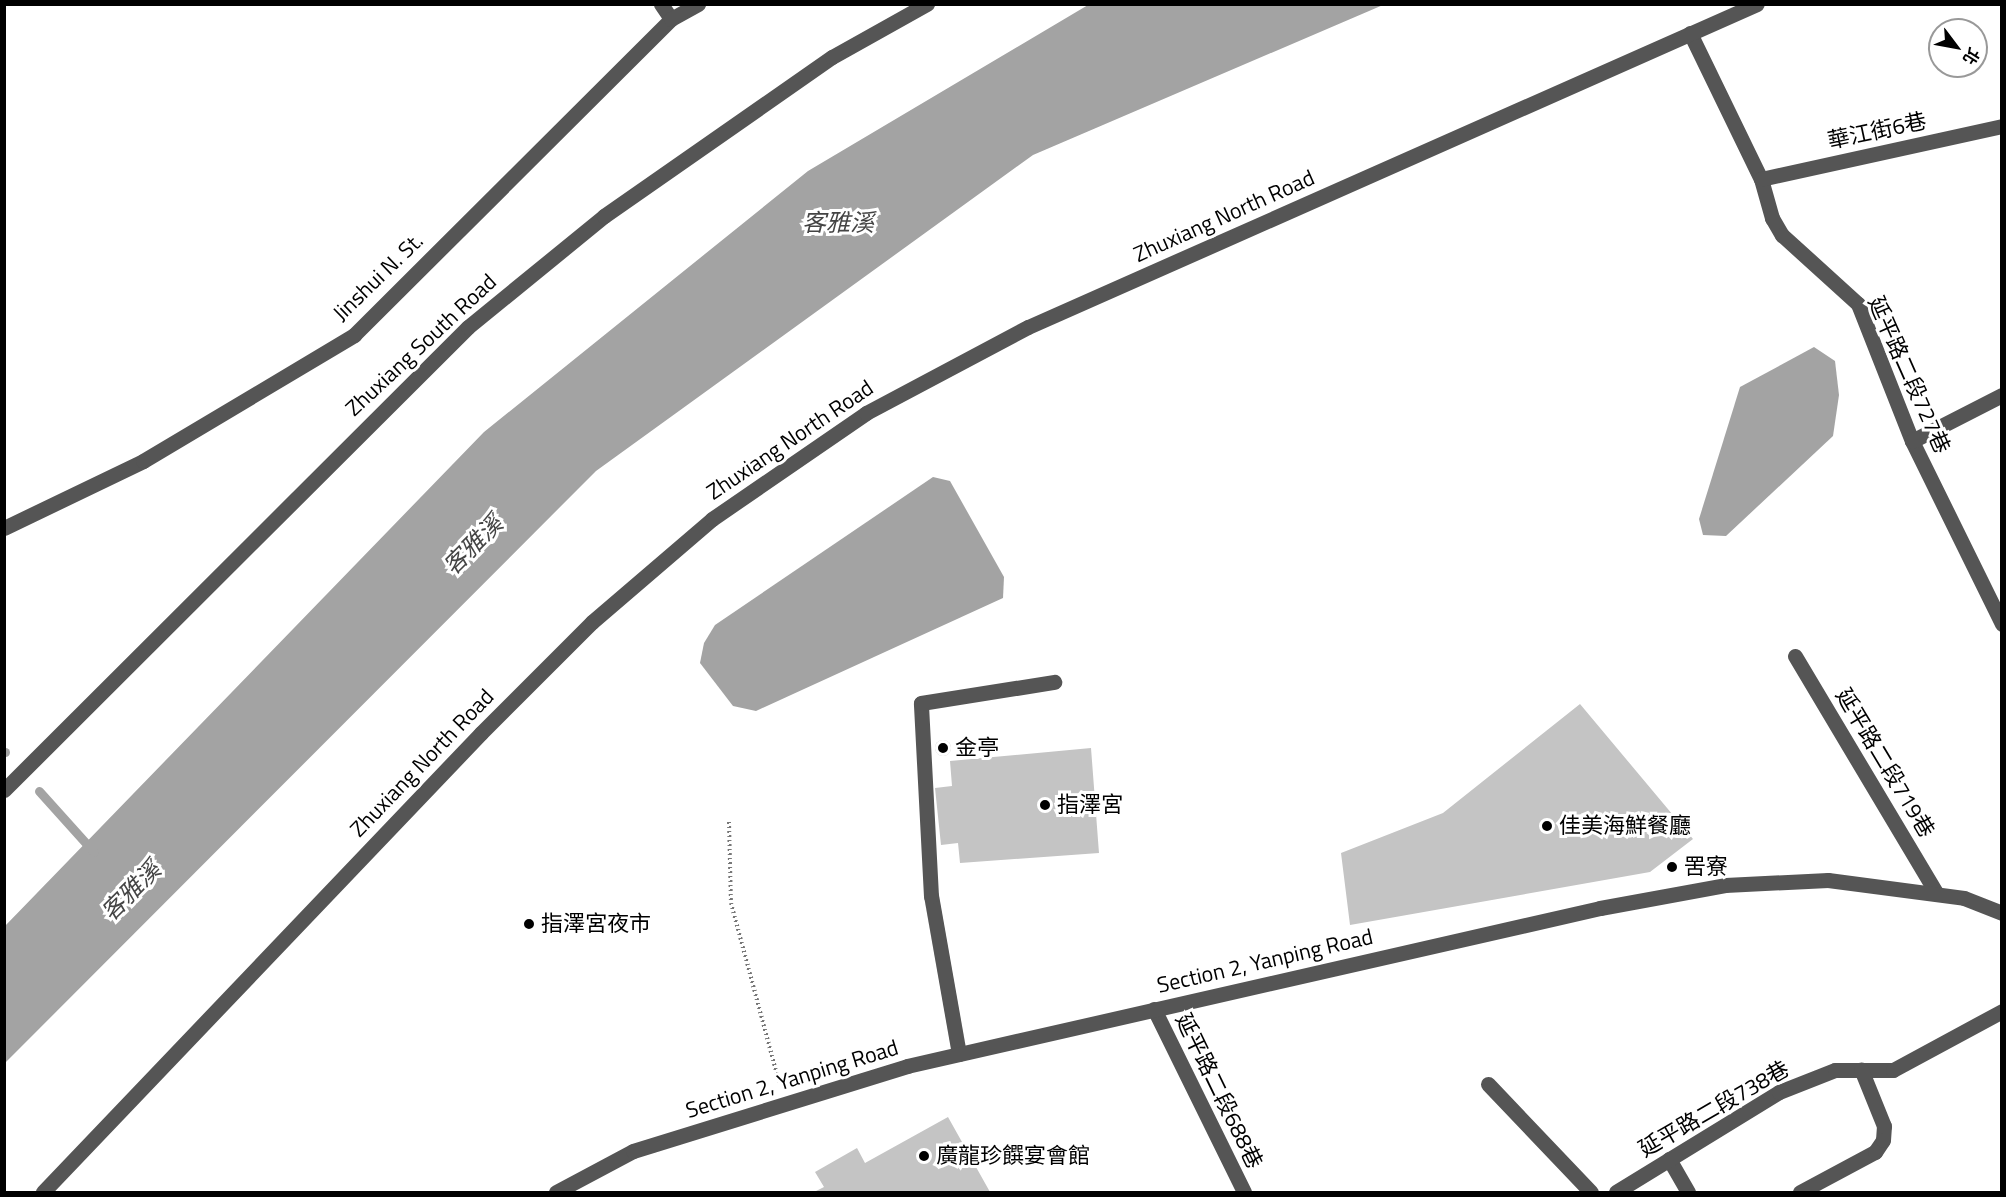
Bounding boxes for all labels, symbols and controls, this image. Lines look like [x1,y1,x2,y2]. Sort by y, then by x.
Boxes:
north arrow [1928,18,1988,78]
text: 北 [1957,43,1986,70]
street label: 華江街6巷 [1825,108,1929,154]
street label: Zhuxiang North Road [1130,164,1318,268]
water label: 客雅溪 [802,209,874,237]
street label: Jinshui N. St. [327,228,429,326]
street label: Zhuxiang South Road [340,268,502,422]
street label: 延平路二段727巷 [1863,292,1955,458]
street label: Zhuxiang North Road [702,375,878,505]
water label: 客雅溪 [437,509,509,581]
street label: Zhuxiang North Road [345,684,499,842]
street label: 延平路二段719巷 [1830,684,1940,842]
place label: 金亭 [955,735,999,761]
marker: 金亭 [936,741,950,755]
place label: 指澤宮 [1057,792,1123,818]
marker: 指澤宮 [1038,798,1052,812]
place label: 佳美海鮮餐廳 [1559,813,1691,839]
marker: 佳美海鮮餐廳 [1540,819,1554,833]
place label: 罟寮 [1684,854,1728,880]
water label: 客雅溪 [95,855,167,927]
marker: 罟寮 [1665,860,1679,874]
place label: 指澤宮夜市 [541,911,651,937]
marker: 指澤宮夜市 [522,917,536,931]
street label: Section 2, Yanping Road [1154,923,1376,999]
street label: 延平路二段688巷 [1170,1009,1268,1173]
street label: Section 2, Yanping Road [683,1034,901,1124]
street label: 延平路二段738巷 [1634,1055,1794,1163]
place label: 廣龍珍饌宴會館 [936,1143,1090,1169]
marker: 廣龍珍饌宴會館 [917,1149,931,1163]

